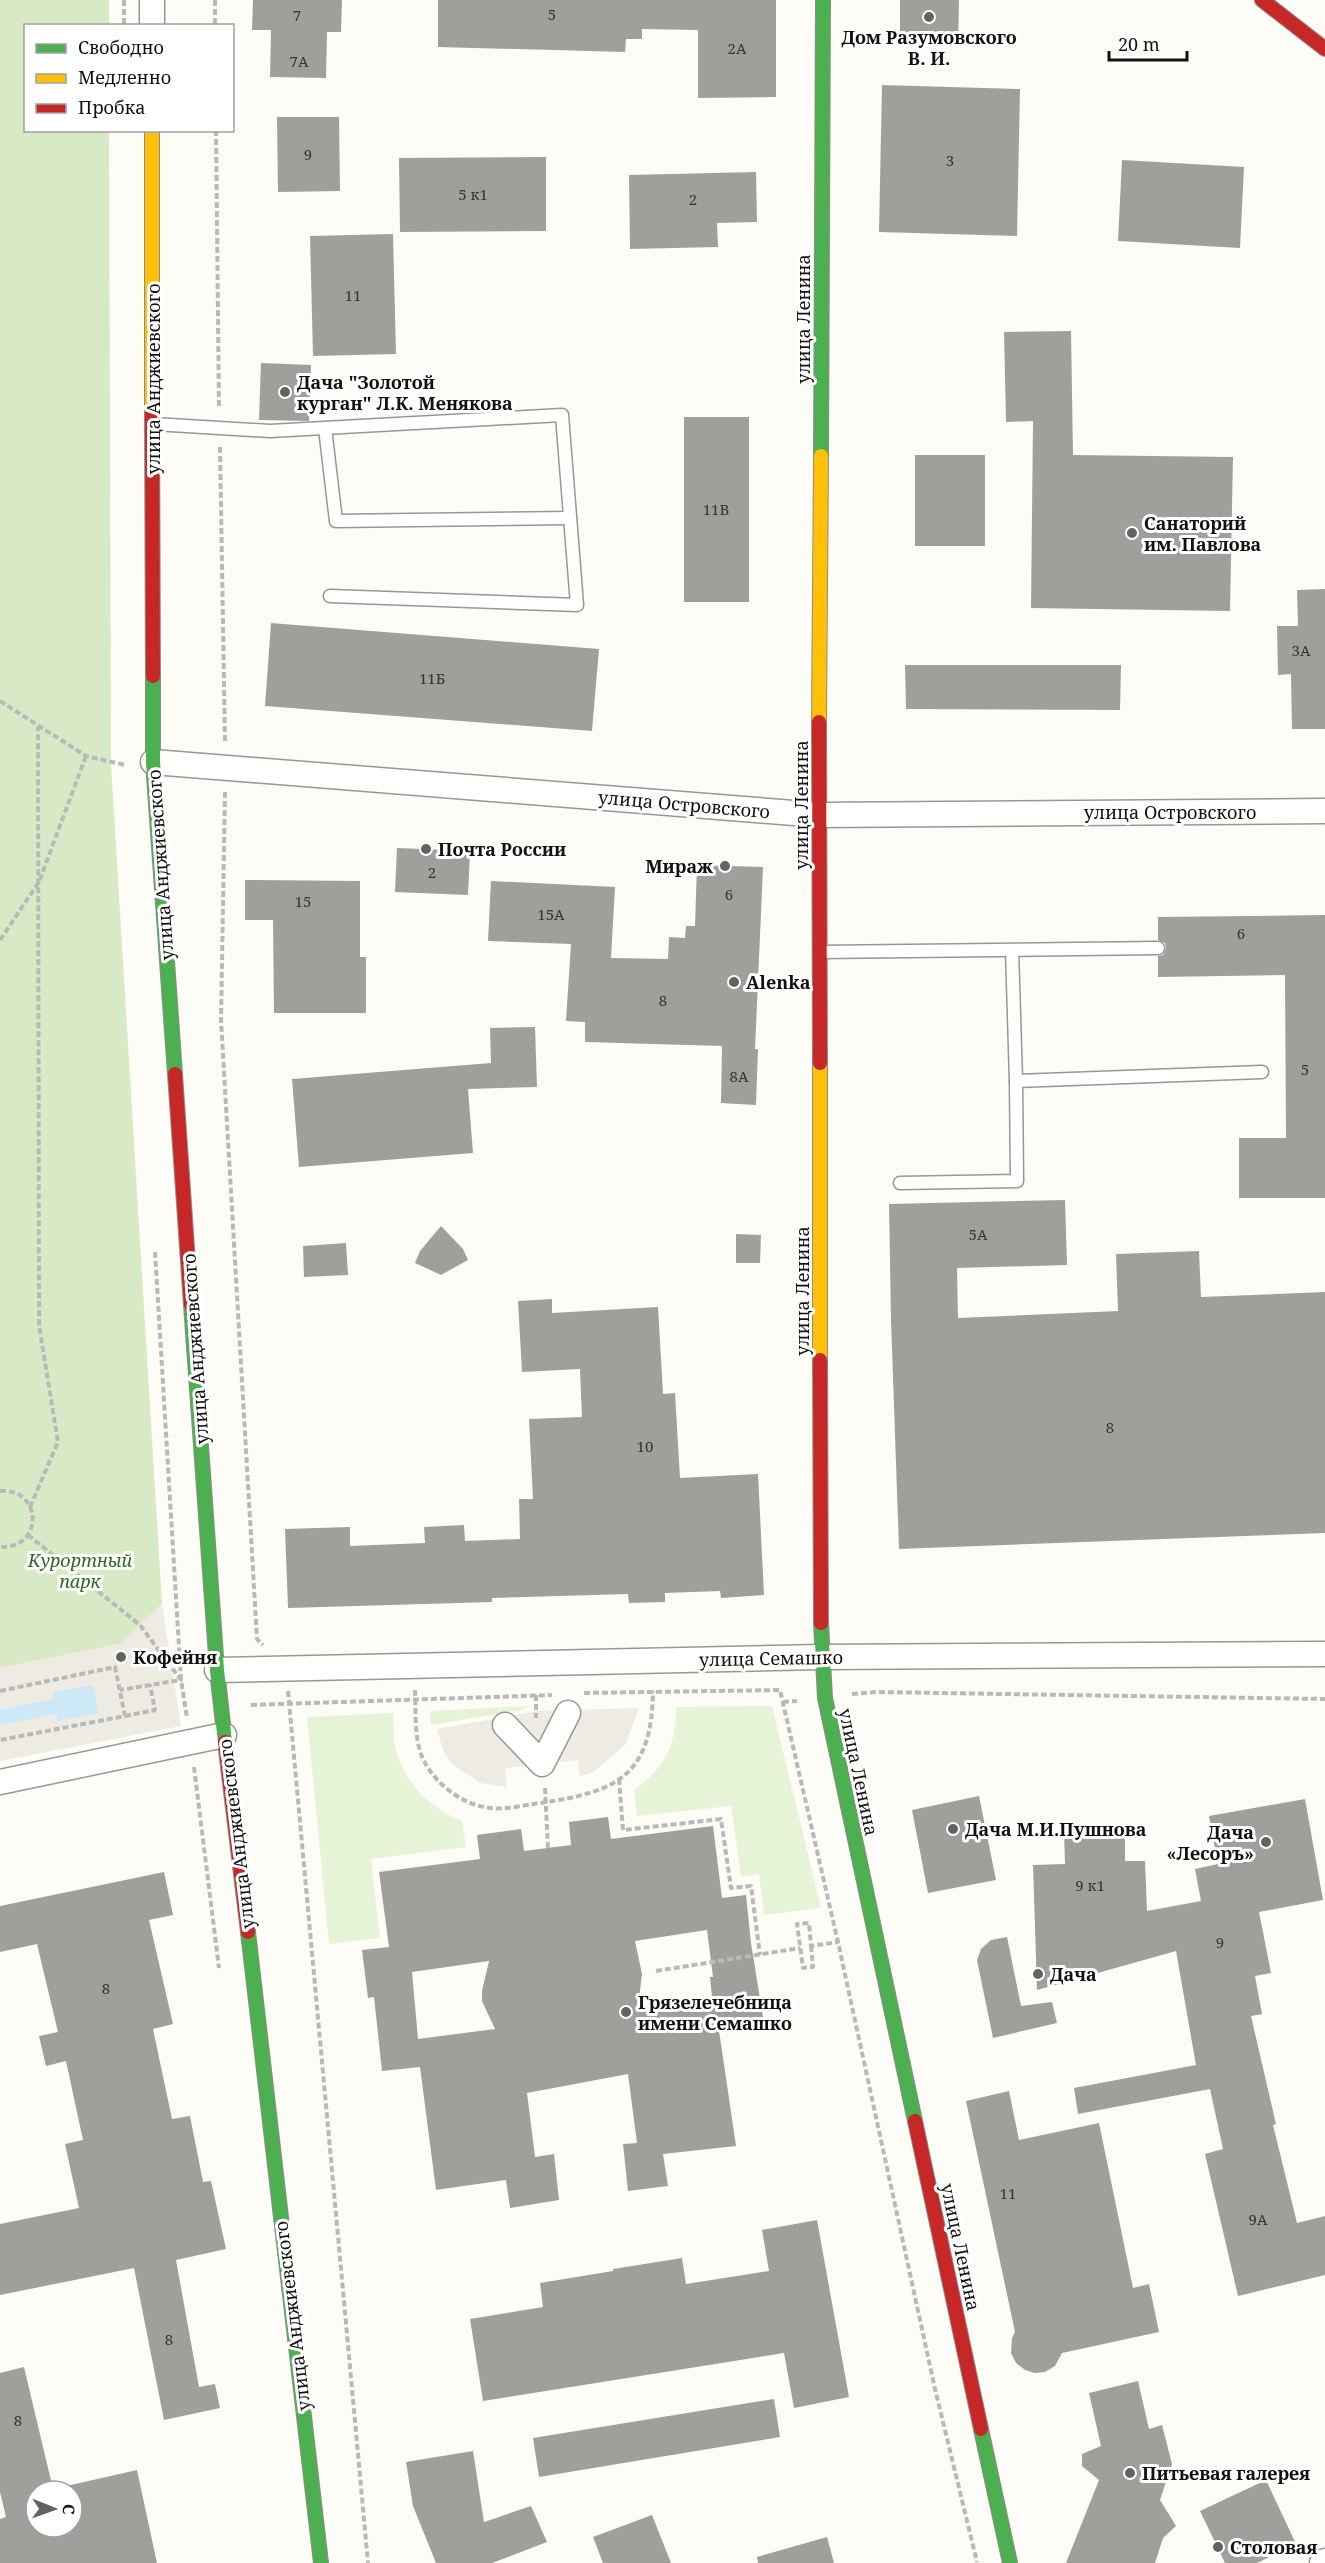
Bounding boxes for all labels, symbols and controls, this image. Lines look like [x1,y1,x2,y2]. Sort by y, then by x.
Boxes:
house number: 5 [548,4,556,24]
house number: 7 [293,5,301,25]
marker: Дом Разумовского В. И. [922,10,936,24]
legend [24,24,234,132]
scale bar [1109,24,1187,62]
place label: Дом Разумовского В. И. [841,25,1017,70]
text: 20 m [1118,32,1160,56]
text: Свободно [78,35,164,59]
house number: 2А [728,38,747,58]
house number: 7А [290,51,309,71]
text: Медленно [78,65,171,89]
text: Пробка [78,95,145,119]
house number: 9 [304,144,312,164]
house number: 3 [946,150,954,170]
house number: 5 к1 [458,184,488,204]
house number: 2 [689,189,697,209]
street label: улица Ленина [791,254,815,384]
street label: улица Анджиевского [141,283,165,475]
house number: 11 [345,285,361,305]
place label: Дача "Золотой курган" Л.К. Менякова [297,370,513,415]
marker: Дача "Золотой курган" Л.К. Менякова [278,385,292,399]
house number: 11В [703,499,729,519]
place label: Санаторий им. Павлова [1144,511,1262,556]
marker: Санаторий им. Павлова [1125,526,1139,540]
house number: 3А [1292,640,1311,660]
house number: 11Б [419,668,445,688]
street label: улица Ленина [789,740,813,870]
street label: улица Анджиевского [141,769,179,961]
street label: улица Островского [597,785,771,823]
street label: улица Островского [1084,800,1256,824]
place label: Почта России [438,837,566,861]
marker: Почта России [419,842,433,856]
place label: Мираж [645,854,713,878]
marker: Мираж [718,859,732,873]
house number: 2 [428,862,436,882]
house number: 6 [725,884,733,904]
house number: 15 [295,891,311,911]
house number: 15А [537,904,565,924]
house number: 6 [1237,923,1245,943]
place label: Alenka [746,970,811,994]
marker: Alenka [727,975,741,989]
house number: 8 [659,990,667,1010]
house number: 5 [1301,1059,1309,1079]
house number: 8А [730,1066,749,1086]
house number: 5А [969,1224,988,1244]
street label: улица Ленина [790,1226,814,1356]
street label: улица Анджиевского [176,1253,214,1445]
house number: 8 [1106,1417,1114,1437]
house number: 10 [637,1436,653,1456]
park label: Курортный парк [27,1548,133,1593]
place label: Кофейня [133,1645,217,1669]
street label: улица Семашко [699,1645,843,1671]
marker: Кофейня [114,1650,128,1664]
street label: улица Ленина [834,1706,884,1838]
street label: улица Анджиевского [212,1738,260,1930]
place label: Дача М.И.Пушнова [965,1817,1147,1841]
place label: Дача «Лесоръ» [1167,1820,1254,1865]
marker: Дача М.И.Пушнова [946,1822,960,1836]
marker: Дача «Лесоръ» [1259,1835,1273,1849]
house number: 9 к1 [1075,1875,1105,1895]
house number: 9 [1216,1932,1224,1952]
place label: Дача [1050,1962,1097,1986]
marker: Дача [1031,1967,1045,1981]
house number: 8 [102,1978,110,1998]
place label: Грязелечебница имени Семашко [638,1990,792,2035]
marker: Грязелечебница имени Семашко [619,2005,633,2019]
street label: улица Ленина [936,2181,986,2313]
house number: 11 [1000,2183,1016,2203]
house number: 9А [1249,2209,1268,2229]
street label: улица Анджиевского [268,2220,316,2412]
house number: 8 [165,2329,173,2349]
house number: 8 [14,2410,22,2430]
place label: Питьевая галерея [1142,2461,1310,2485]
marker: Питьевая галерея [1123,2466,1137,2480]
north arrow [24,2479,84,2539]
text: С [58,2504,80,2515]
place label: Столовая [1230,2535,1317,2559]
marker: Столовая [1211,2540,1225,2554]

